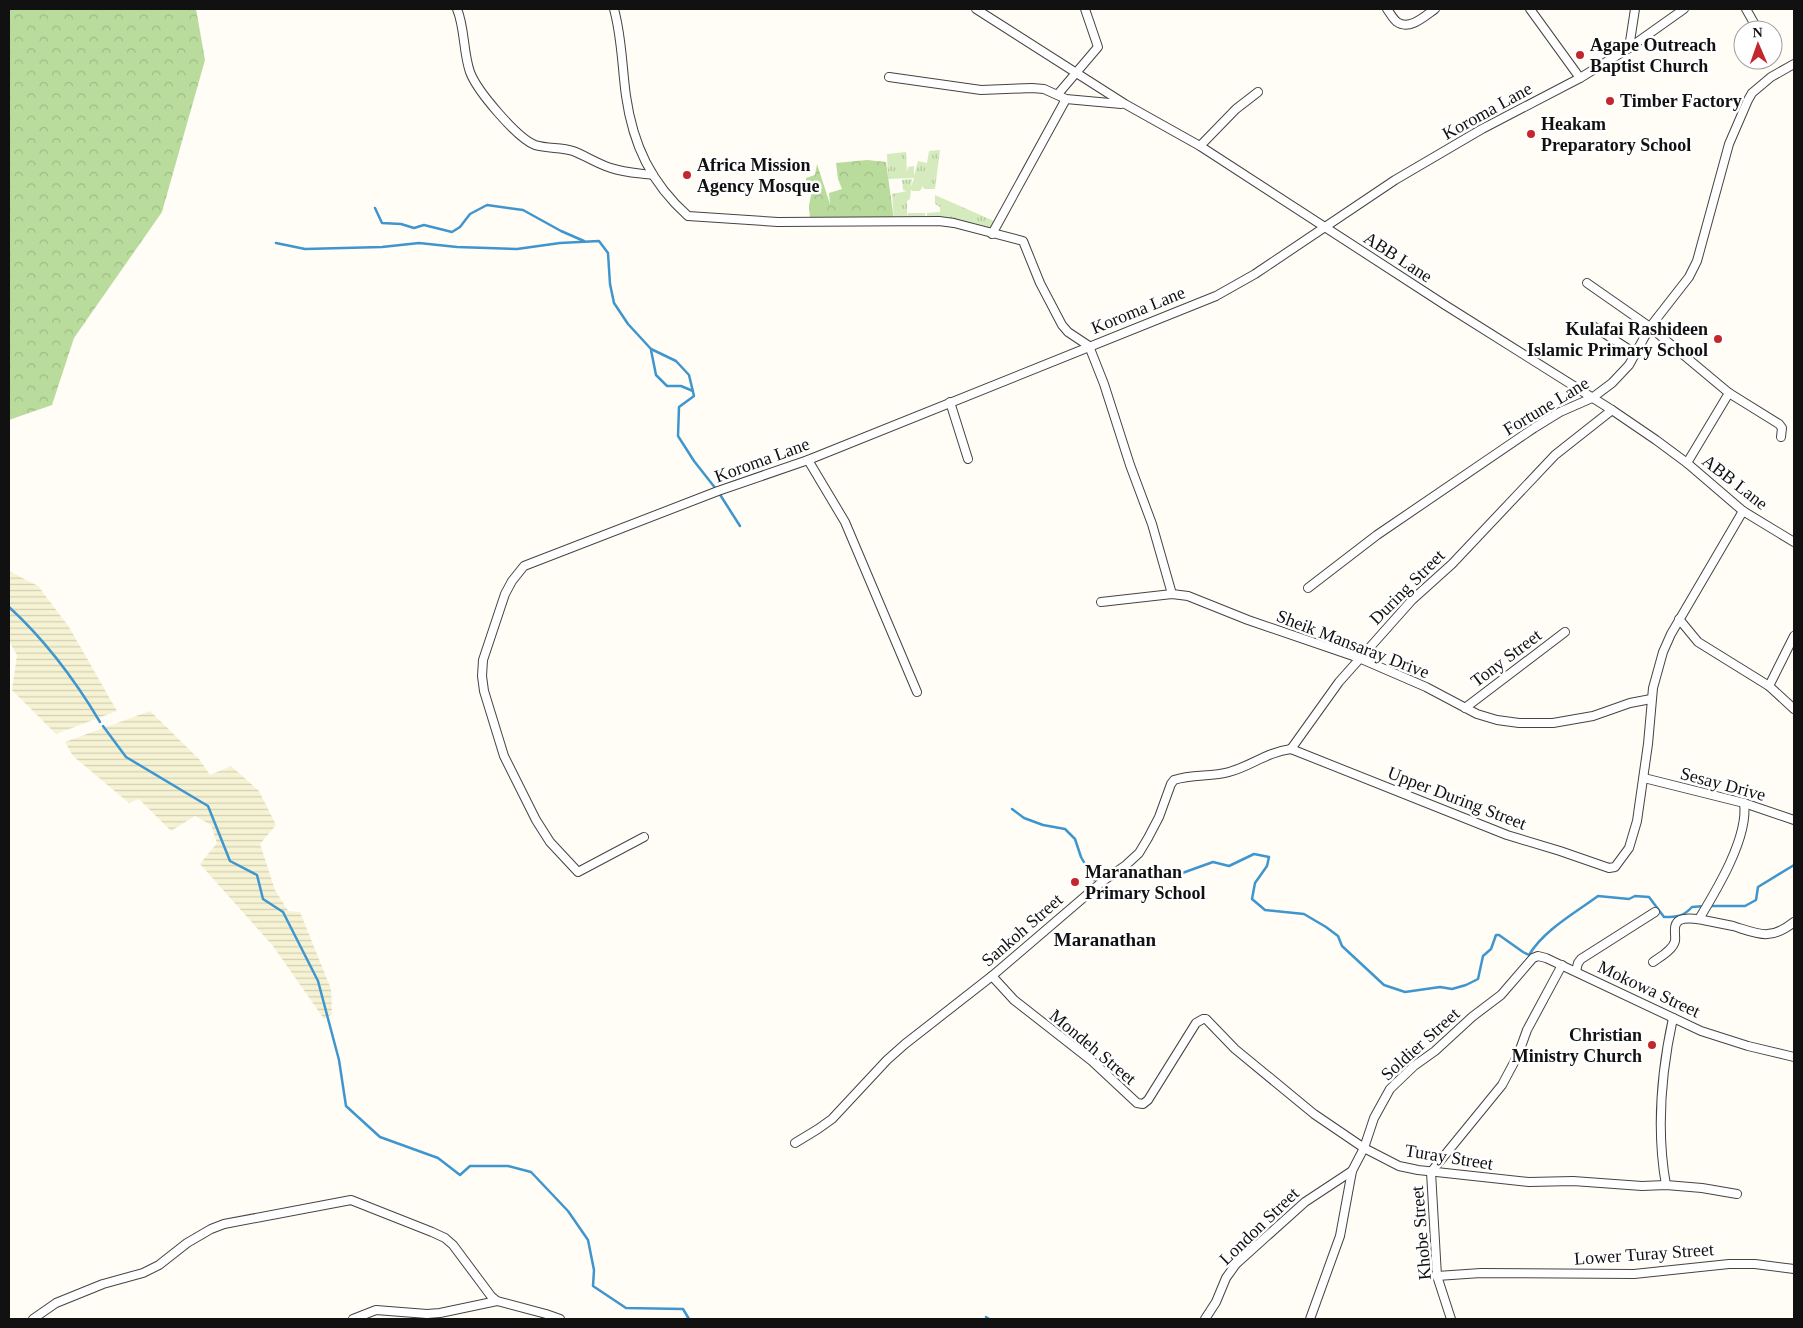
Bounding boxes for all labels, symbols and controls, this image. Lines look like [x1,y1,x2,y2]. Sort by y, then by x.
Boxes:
north arrow [1733,20,1783,70]
text: N [1752,25,1763,40]
place label: Agape Outreach Baptist Church [1590,35,1716,76]
marker: Agape Outreach Baptist Church [1574,49,1586,61]
street label: Koroma Lane [1439,78,1535,144]
place label: Timber Factory [1620,91,1742,111]
marker: Timber Factory [1604,95,1616,107]
place label: Heakam Preparatory School [1541,114,1691,155]
marker: Heakam Preparatory School [1525,128,1537,140]
place label: Africa Mission Agency Mosque [697,155,820,196]
marker: Africa Mission Agency Mosque [681,169,693,181]
street label: ABB Lane [1360,228,1436,286]
street label: Koroma Lane [1088,282,1188,338]
place label: Kulafai Rashideen Islamic Primary School [1527,319,1708,360]
marker: Kulafai Rashideen Islamic Primary School [1712,333,1724,345]
street label: Fortune Lane [1500,373,1593,439]
street label: Koroma Lane [712,434,812,486]
street label: ABB Lane [1698,450,1772,514]
street label: During Street [1365,545,1449,629]
street label: Sheik Mansaray Drive [1274,606,1432,682]
street label: Tony Street [1467,625,1545,691]
street label: Upper During Street [1385,762,1529,834]
street label: Sesay Drive [1678,763,1768,805]
place label: Maranathan Primary School [1085,862,1205,903]
marker: Maranathan Primary School [1069,876,1081,888]
street label: Sankoh Street [978,889,1066,971]
district label: Maranathan [1054,929,1157,950]
street label: Mokowa Street [1595,957,1703,1021]
street label: Soldier Street [1377,1004,1463,1084]
street label: Mondeh Street [1046,1005,1140,1089]
place label: Christian Ministry Church [1512,1025,1642,1066]
marker: Christian Ministry Church [1646,1039,1658,1051]
street label: Turay Street [1404,1140,1494,1174]
street label: London Street [1215,1183,1303,1269]
street label: Khobe Street [1407,1185,1435,1281]
street label: Lower Turay Street [1573,1239,1715,1269]

